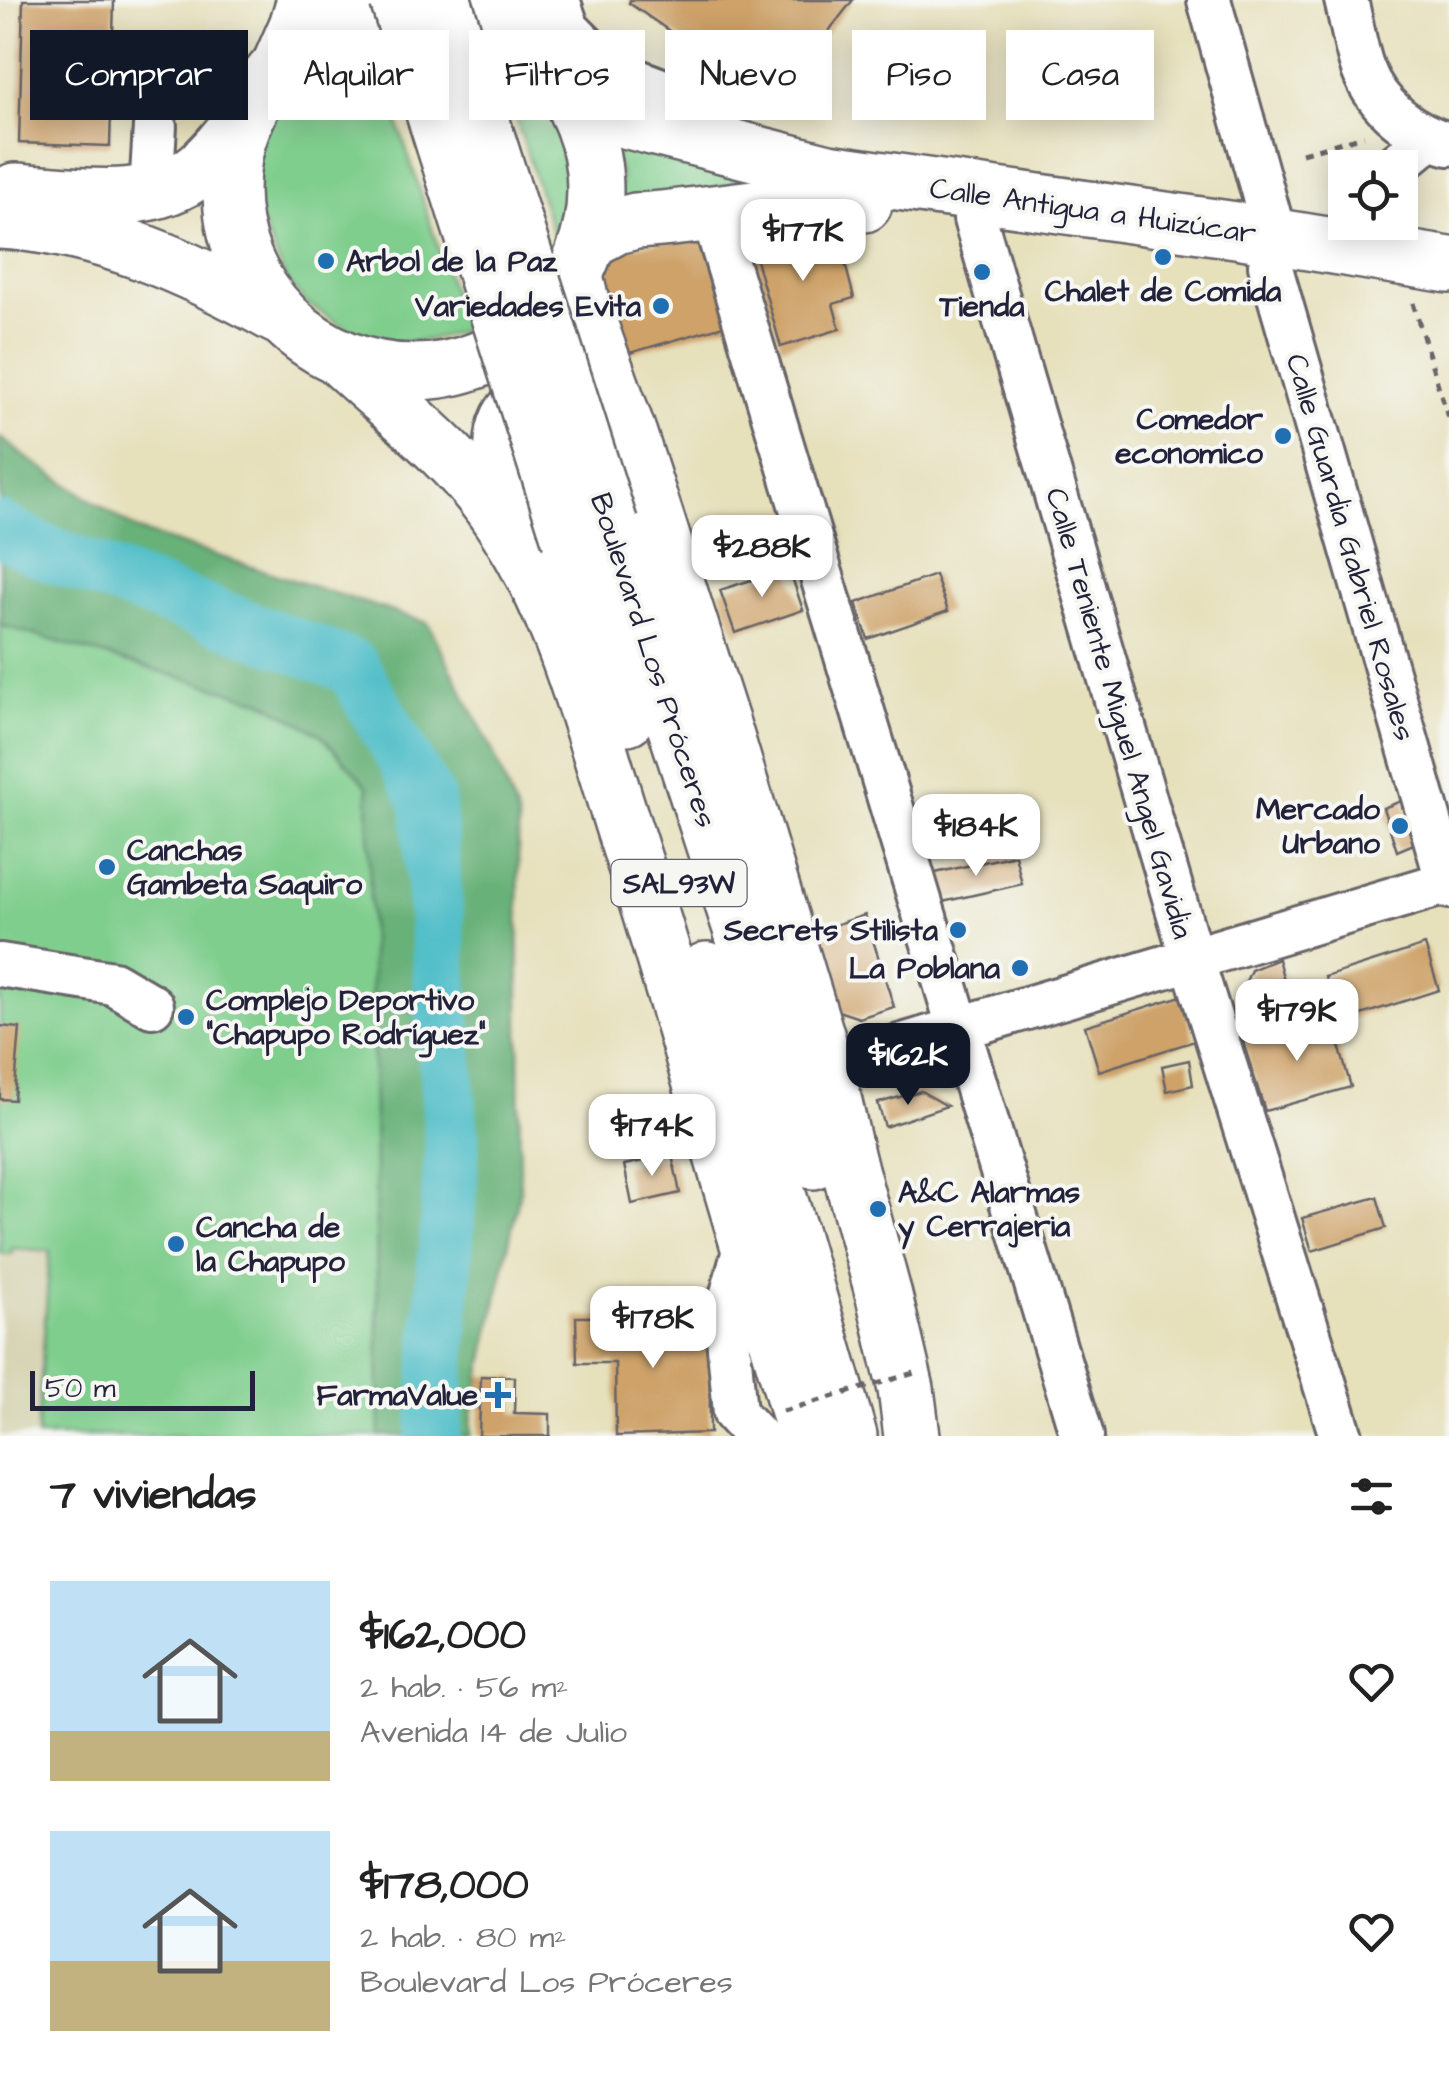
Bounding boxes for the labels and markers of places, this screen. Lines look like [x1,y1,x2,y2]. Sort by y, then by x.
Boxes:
pin: $177K [733,199,873,284]
place label: Arbol de la Paz [346,241,558,283]
marker: Chalet de Comida [1152,246,1174,268]
marker: Arbol de la Paz [315,250,337,272]
marker: Tienda [971,261,993,283]
place label: Chalet de Comida [1045,271,1282,313]
place label: Variedades Evita [414,286,642,328]
place label: Tienda [938,286,1025,328]
marker: Variedades Evita [650,295,672,317]
place label: Comedor economico [1115,399,1263,475]
marker: Comedor economico [1272,425,1294,447]
pin: $288K [692,515,832,600]
place label: Mercado Urbano [1256,789,1380,865]
pin: $184K [906,794,1046,879]
marker: Mercado Urbano [1389,815,1411,837]
place label: Canchas Gambeta Saquiro [127,830,362,906]
marker: Canchas Gambeta Saquiro [96,856,118,878]
place label: Secrets Stilista [723,910,939,952]
marker: Secrets Stilista [947,919,969,941]
place label: La Poblana [849,948,1001,990]
marker: La Poblana [1009,957,1031,979]
pin: $179K [1227,979,1367,1064]
place label: Complejo Deportivo "Chapupo Rodríguez" [206,980,486,1058]
marker: Complejo Deportivo "Chapupo Rodríguez" [175,1006,197,1028]
pin: $162K [838,1023,978,1108]
pin: $174K [582,1094,722,1179]
place label: A&C Alarmas y Cerrajeria [898,1172,1080,1250]
marker: A&C Alarmas y Cerrajeria [867,1198,889,1220]
place label: Cancha de la Chapupo [196,1207,345,1284]
marker: Cancha de la Chapupo [165,1233,187,1255]
pin: $178K [583,1286,723,1371]
place label: FarmaValue [317,1375,478,1417]
marker: FarmaValue [487,1384,509,1406]

